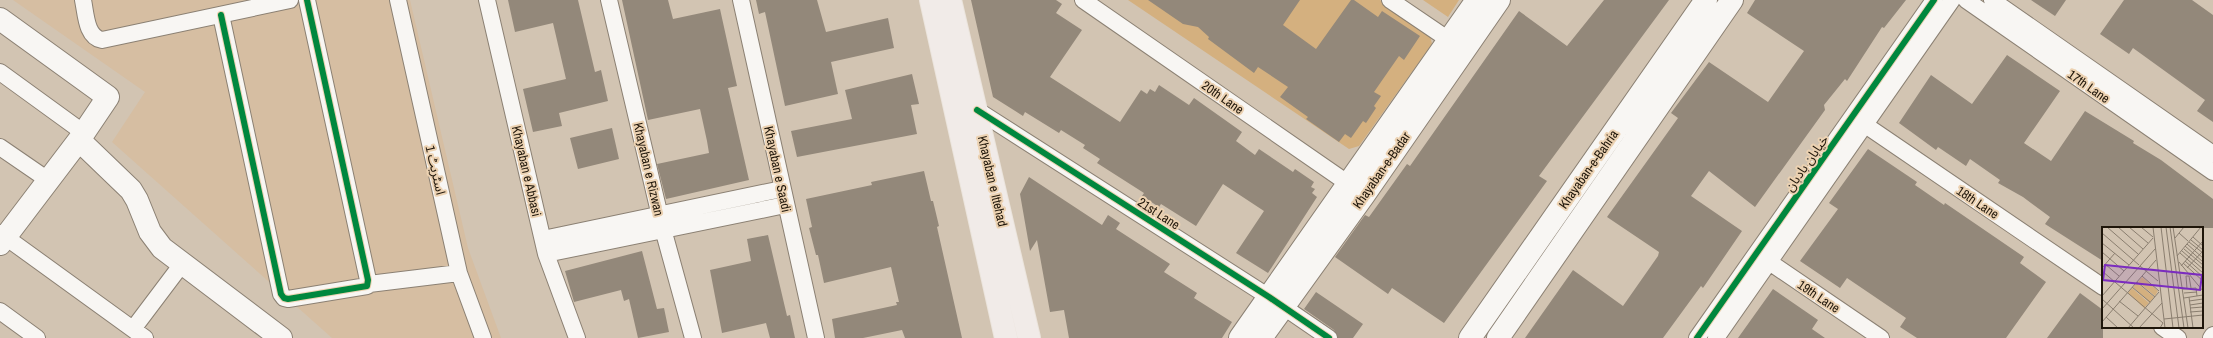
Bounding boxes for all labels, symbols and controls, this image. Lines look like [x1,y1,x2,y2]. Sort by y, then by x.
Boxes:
street label: 17th Lane [2064,66,2113,107]
street label: 20th Lane [1198,77,1247,118]
street label: Khayaban e Rizwan [629,121,668,218]
street label: Khayaban e Abbasi [508,124,545,218]
street label: Khayaban e Saadi [760,124,795,214]
street label: Khayaban-e-Bahria [1555,126,1622,212]
street label: Khayaban-e-Badar [1349,128,1414,212]
street label: خیابان بادبان [1781,131,1832,195]
street label: Khayaban e Ittehad [974,134,1011,228]
street label: اسٹریٹ 1 [422,144,449,196]
street label: 18th Lane [1953,182,2002,223]
street label: 21st Lane [1134,194,1183,233]
inset map [2102,227,2203,328]
street label: 19th Lane [1794,276,1843,317]

